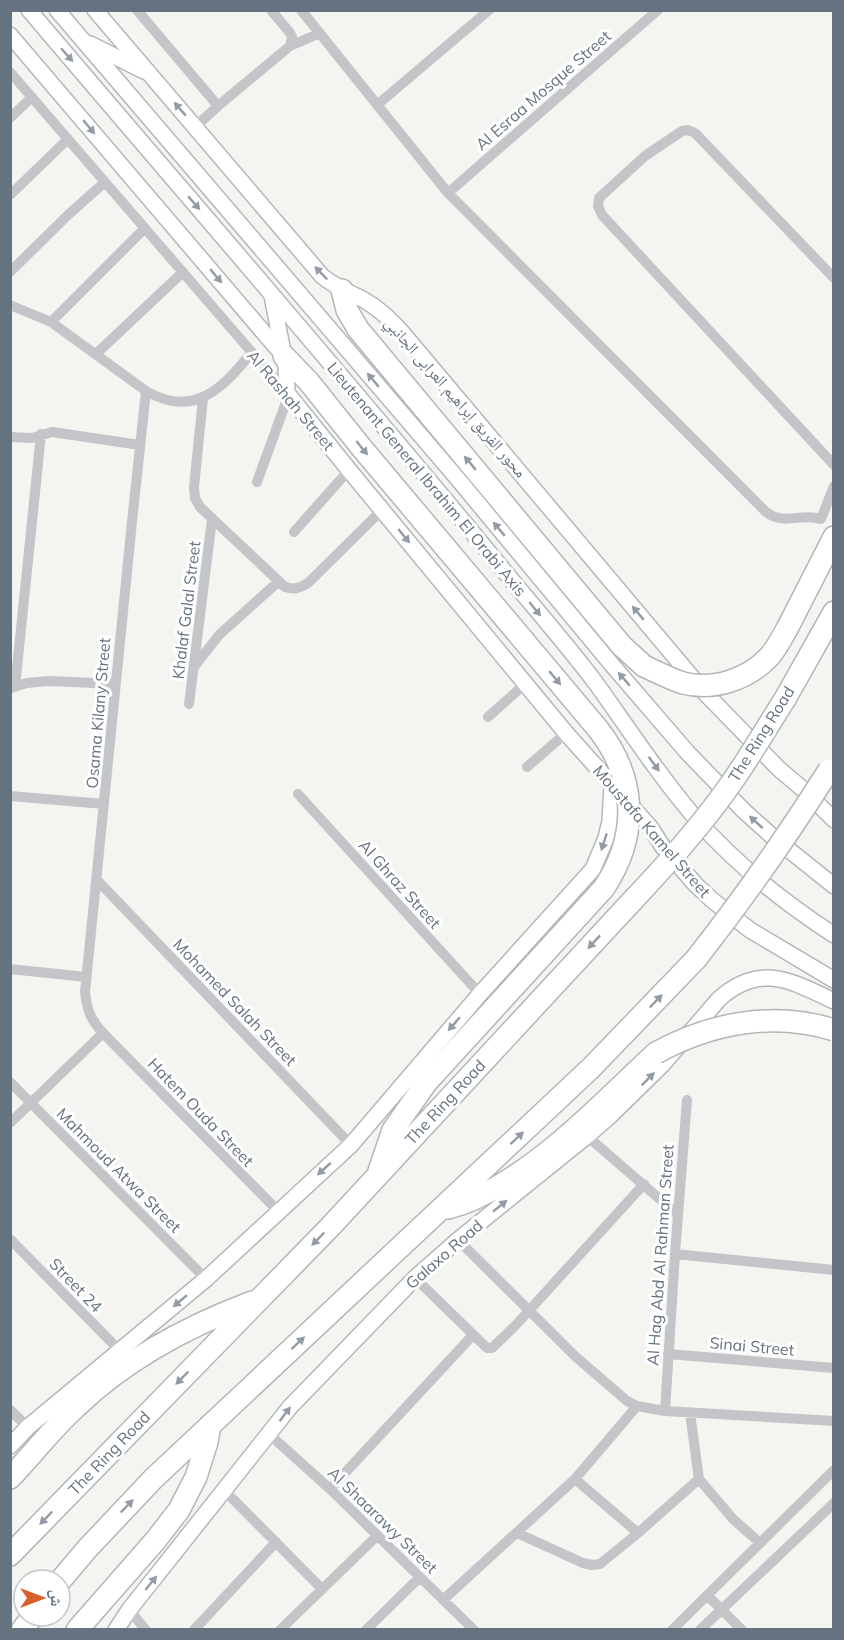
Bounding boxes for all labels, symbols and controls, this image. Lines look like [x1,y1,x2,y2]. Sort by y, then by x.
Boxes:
street label: Al Esraa Mosque Street [471,25,615,154]
one-way arrow [60,47,73,62]
one-way arrow [174,102,187,117]
one-way arrow [82,119,95,134]
one-way arrow [187,195,200,210]
one-way arrow [314,267,328,281]
one-way arrow [209,268,222,284]
street label: محور الفريق إبراهيم العرابى الجانبي [378,313,531,483]
street label: Al Rashah Street [243,346,339,455]
street label: Lieutenant General Ibrahim El Orabi Axis [323,358,531,600]
one-way arrow [367,373,380,388]
one-way arrow [356,440,369,456]
one-way arrow [463,455,476,471]
one-way arrow [493,522,506,537]
one-way arrow [397,528,410,543]
street label: Khalaf Galal Street [168,539,204,680]
one-way arrow [529,602,541,617]
one-way arrow [632,606,645,621]
street label: Osama Kilany Street [81,636,115,789]
one-way arrow [548,670,561,685]
one-way arrow [617,671,630,687]
street label: The Ring Road [724,682,798,786]
one-way arrow [648,756,660,772]
street label: Moustafa Kamel Street [589,761,715,902]
one-way arrow [749,815,763,829]
one-way arrow [599,833,608,851]
street label: Al Ghraz Street [355,835,445,933]
street label: Mohamed Salah Street [169,934,301,1070]
one-way arrow [588,934,601,949]
one-way arrow [649,993,663,1008]
one-way arrow [448,1016,461,1031]
street label: Hatem Ouda Street [144,1053,258,1171]
street label: The Ring Road [400,1055,490,1149]
one-way arrow [641,1072,655,1086]
street label: Mahmoud Atwa Street [53,1104,186,1237]
one-way arrow [510,1131,525,1145]
street label: Al Hag Abd Al Rahman Street [642,1143,678,1366]
one-way arrow [317,1162,332,1175]
one-way arrow [493,1200,508,1212]
street label: Galaxo Road [401,1215,487,1293]
one-way arrow [311,1231,325,1246]
street label: Street 24 [45,1254,107,1317]
one-way arrow [172,1294,188,1307]
street label: Sinai Street [709,1332,796,1360]
one-way arrow [290,1337,305,1350]
one-way arrow [175,1371,189,1386]
one-way arrow [279,1406,291,1422]
street label: The Ring Road [64,1407,154,1499]
street label: Al Shaarawy Street [324,1463,442,1578]
one-way arrow [119,1499,133,1513]
one-way arrow [40,1511,54,1525]
north arrow [12,1568,72,1628]
one-way arrow [144,1576,157,1591]
text: ش [47,1590,67,1607]

